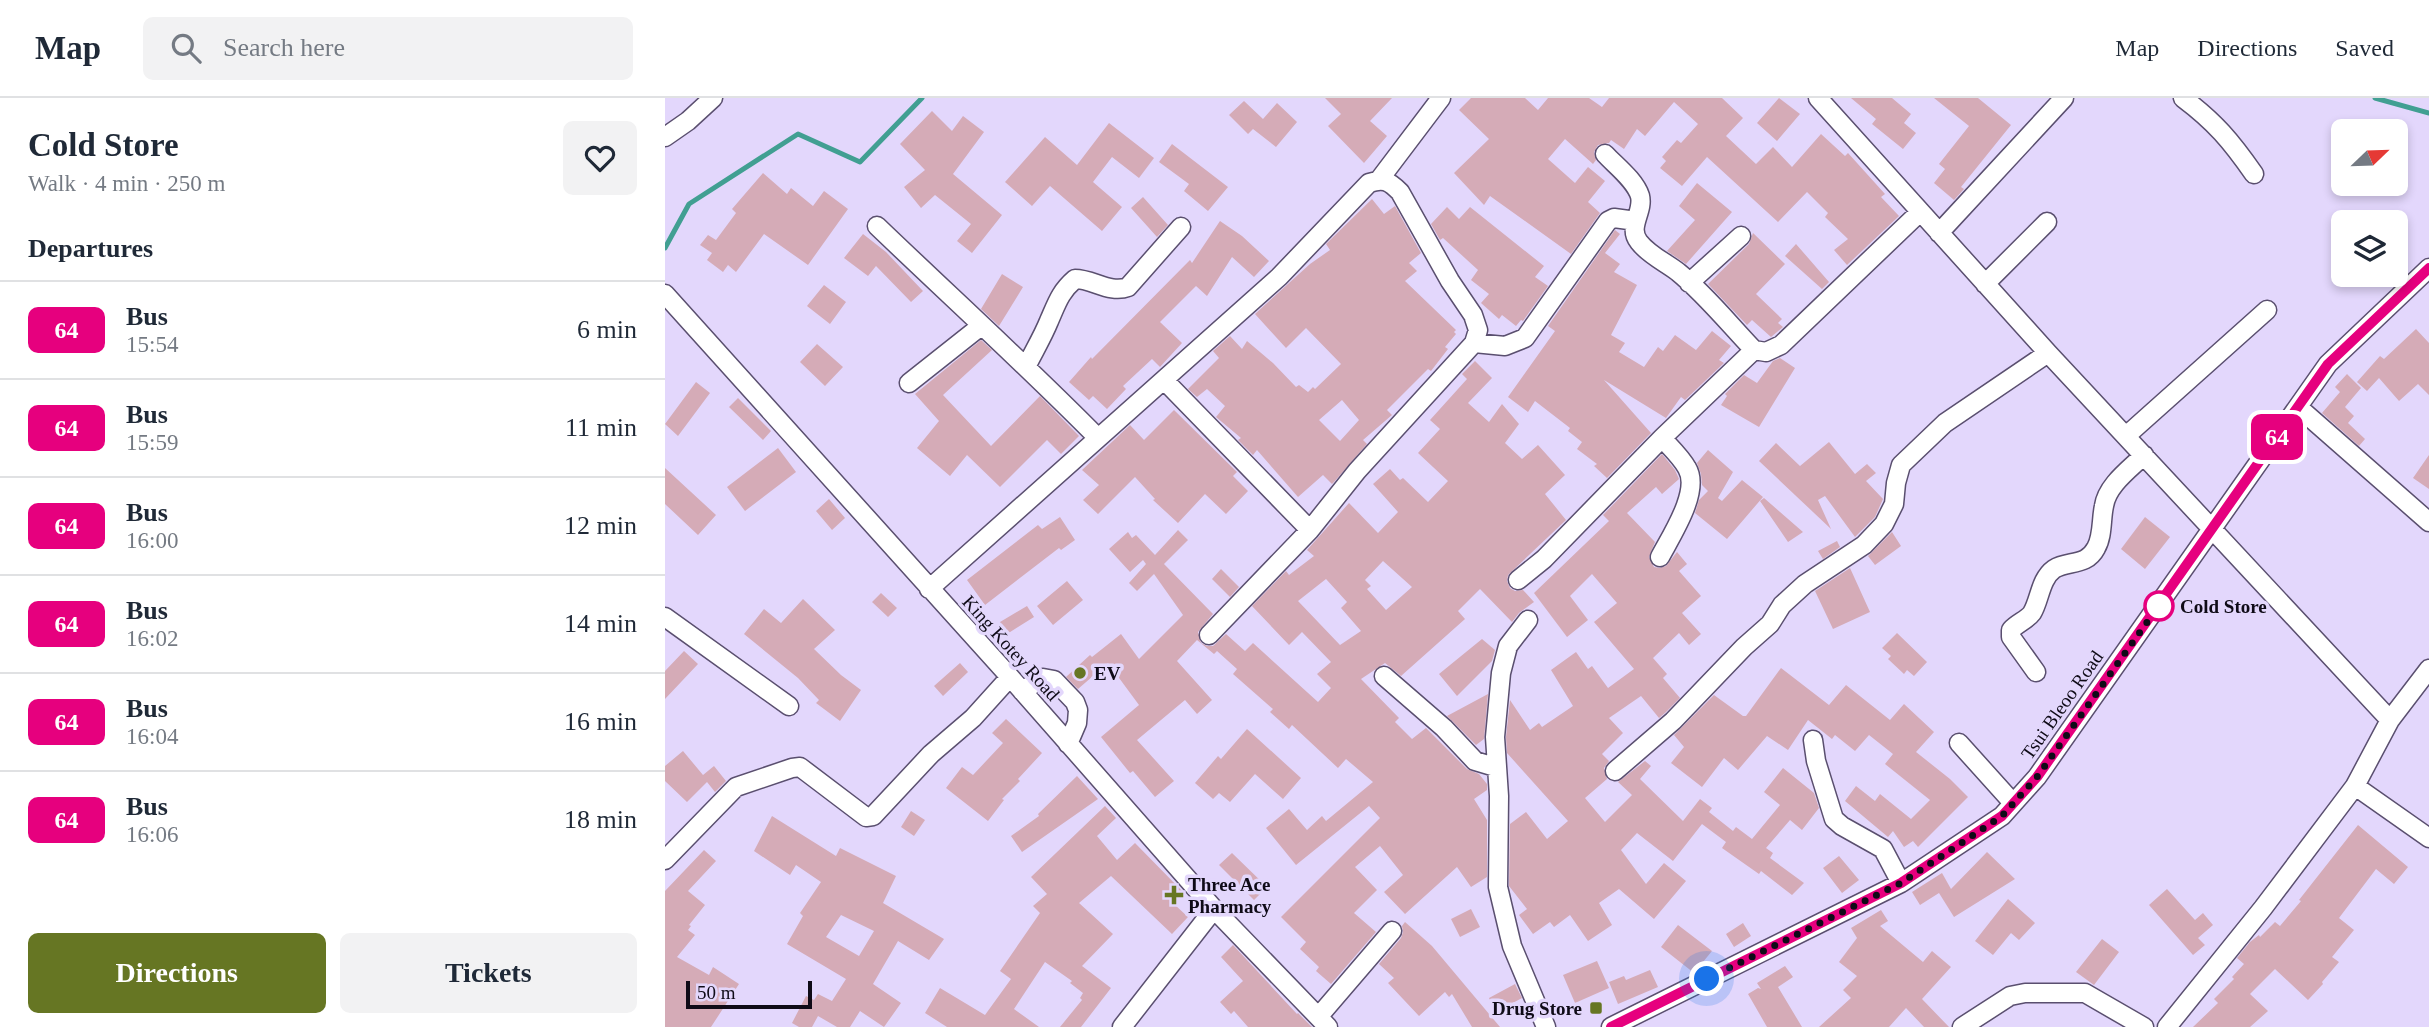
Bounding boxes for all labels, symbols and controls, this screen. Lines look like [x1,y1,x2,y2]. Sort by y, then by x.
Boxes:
search box [143,17,633,80]
icon: search [167,29,205,67]
text: Map [35,30,101,66]
text: Search here [223,33,345,62]
text: Map [2115,35,2159,61]
text: Directions [2197,35,2297,61]
text: Saved [2335,35,2394,61]
north arrow [2331,119,2408,196]
map controls [2331,119,2408,287]
button: heart [563,121,637,195]
text: Cold Store [28,127,179,163]
text: Walk · 4 min · 250 m [28,171,225,196]
button: layers [2331,210,2408,287]
text: Departures [28,234,153,263]
text: Bus [126,302,168,331]
text: 6 min [577,315,637,344]
text: 64 [55,317,79,343]
text: 15:54 [126,332,178,357]
text: Bus [126,400,168,429]
text: 11 min [565,413,637,442]
line badge: 64 [2245,414,2309,460]
text: 64 [55,415,79,441]
text: 64 [2265,424,2289,450]
text: 15:59 [126,430,178,455]
text: Bus [126,498,168,527]
text: 12 min [564,511,637,540]
text: 64 [55,513,79,539]
text: 16:00 [126,528,178,553]
street label: King Kotey Road [958,591,1064,705]
marker: Cold Store [2144,591,2174,621]
text: Bus [126,596,168,625]
place label: Cold Store [2180,596,2267,617]
text: 14 min [564,609,637,638]
text: 64 [55,611,79,637]
text: 16:02 [126,626,178,651]
street label: Tsui Bleoo Road [2017,646,2107,763]
place label: EV [1094,663,1121,684]
marker: EV [1072,665,1088,681]
text: Bus [126,694,168,723]
text: 16 min [564,707,637,736]
text: 64 [55,709,79,735]
text: 16:04 [126,724,178,749]
text: Bus [126,792,168,821]
text: 18 min [564,805,637,834]
text: 64 [55,807,79,833]
text: 16:06 [126,822,178,847]
place label: Three Ace Pharmacy [1188,874,1272,917]
marker: Three Ace Pharmacy [1166,887,1182,903]
button: Directions [28,933,326,1013]
button: Tickets [340,933,637,1013]
your location [1689,961,1724,996]
scale bar [686,978,812,1010]
text: 50 m [697,982,736,1003]
place label: Drug Store [1492,998,1582,1019]
marker: Drug Store [1588,1000,1604,1016]

